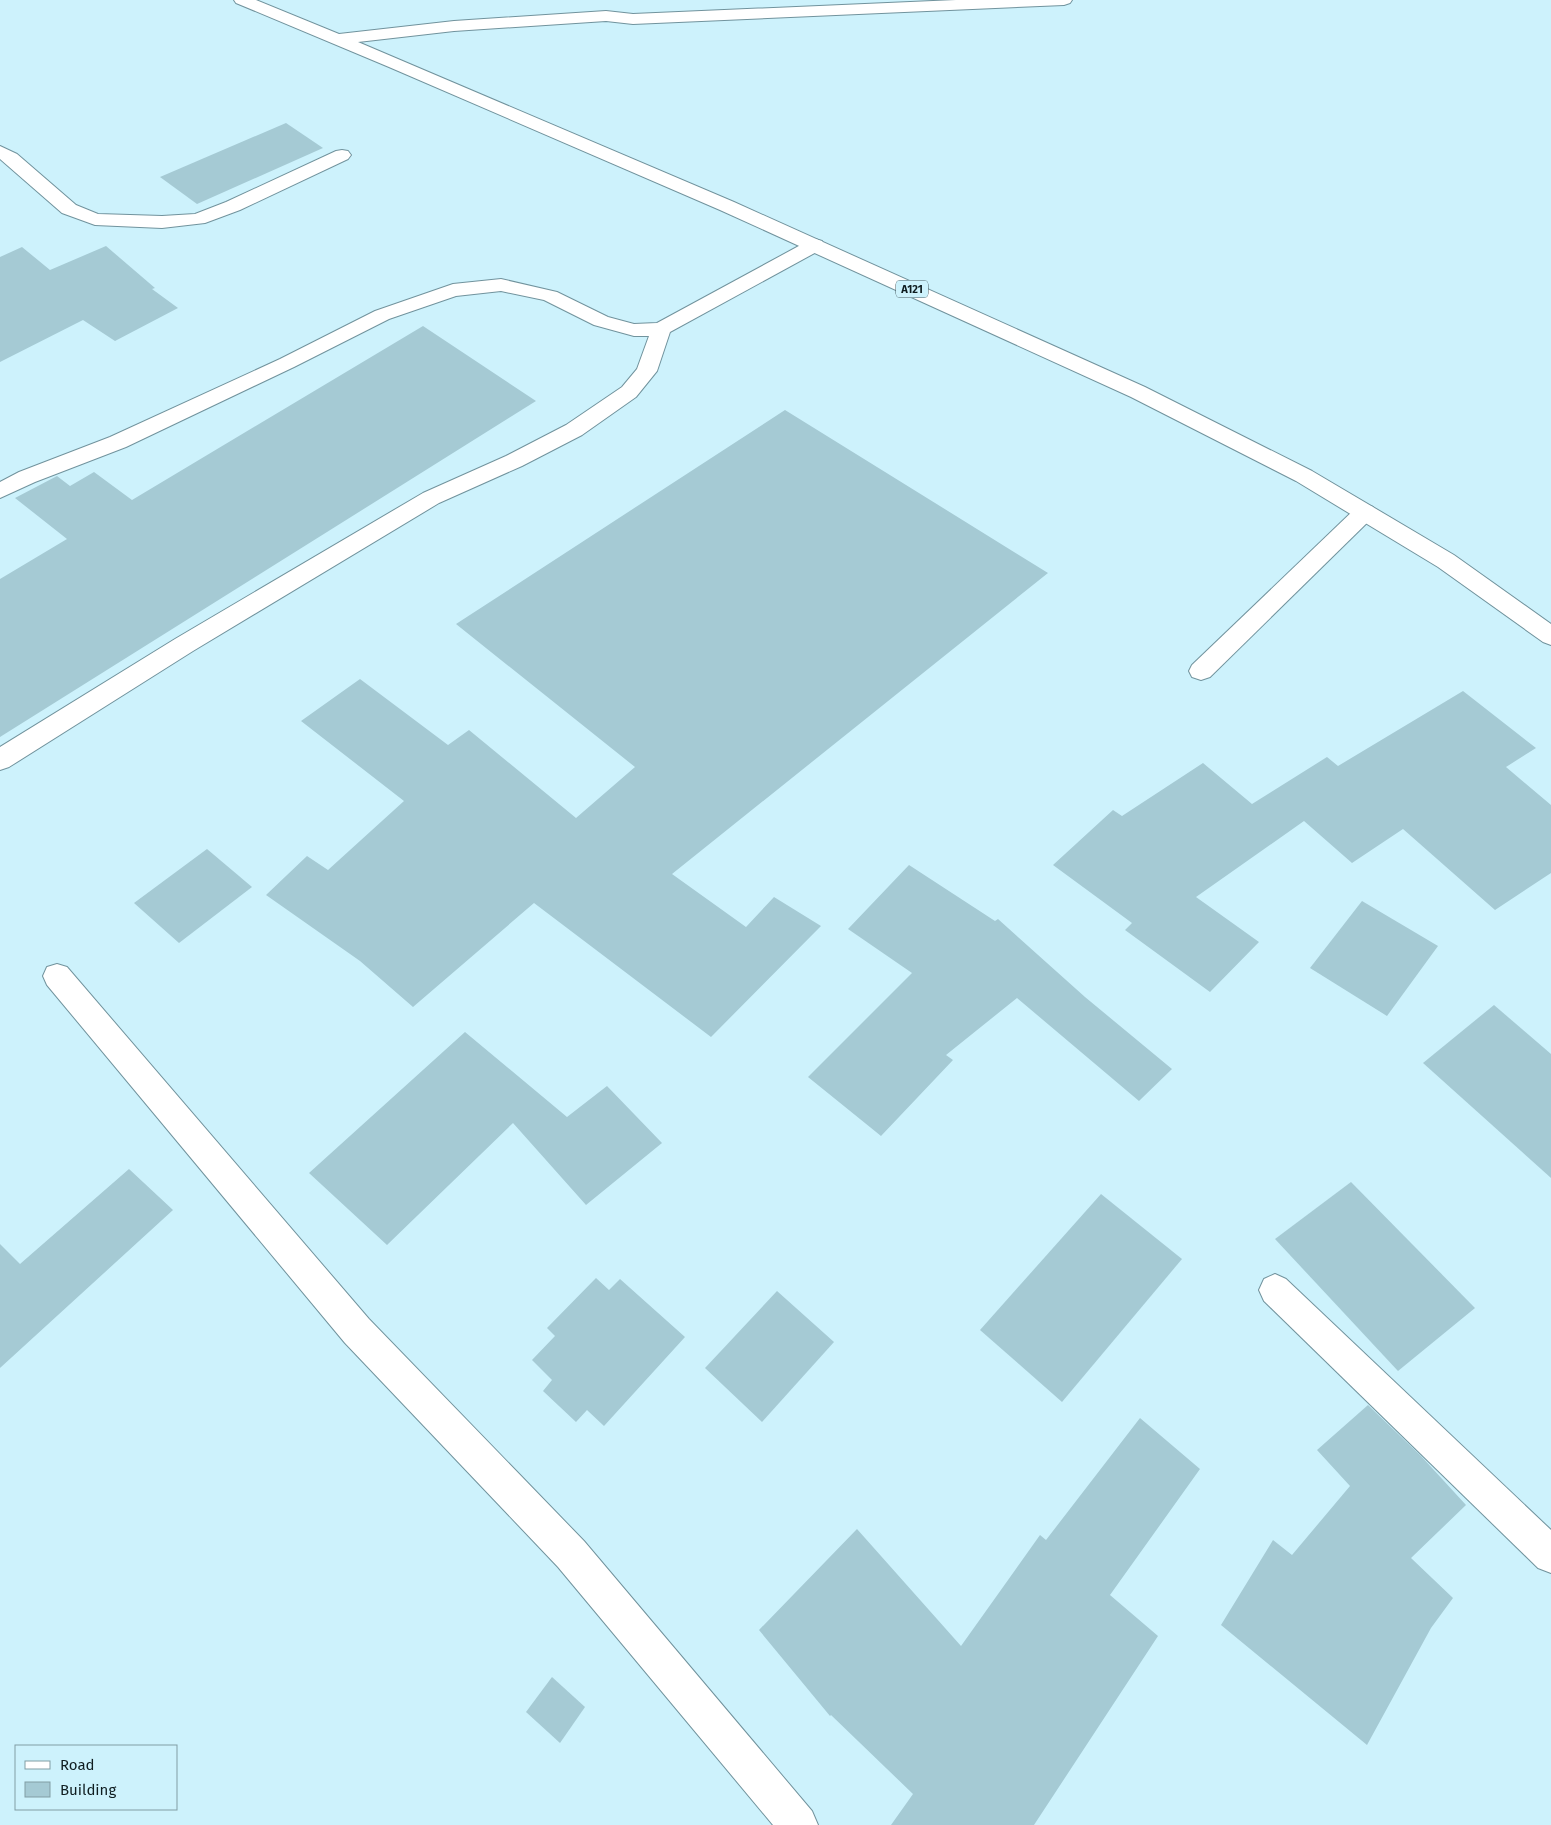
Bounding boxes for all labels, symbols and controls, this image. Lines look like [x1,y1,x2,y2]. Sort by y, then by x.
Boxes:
road number: A121 [896,280,928,298]
legend [15,1745,178,1810]
text: Road [60,1756,95,1774]
text: Building [60,1781,116,1799]

